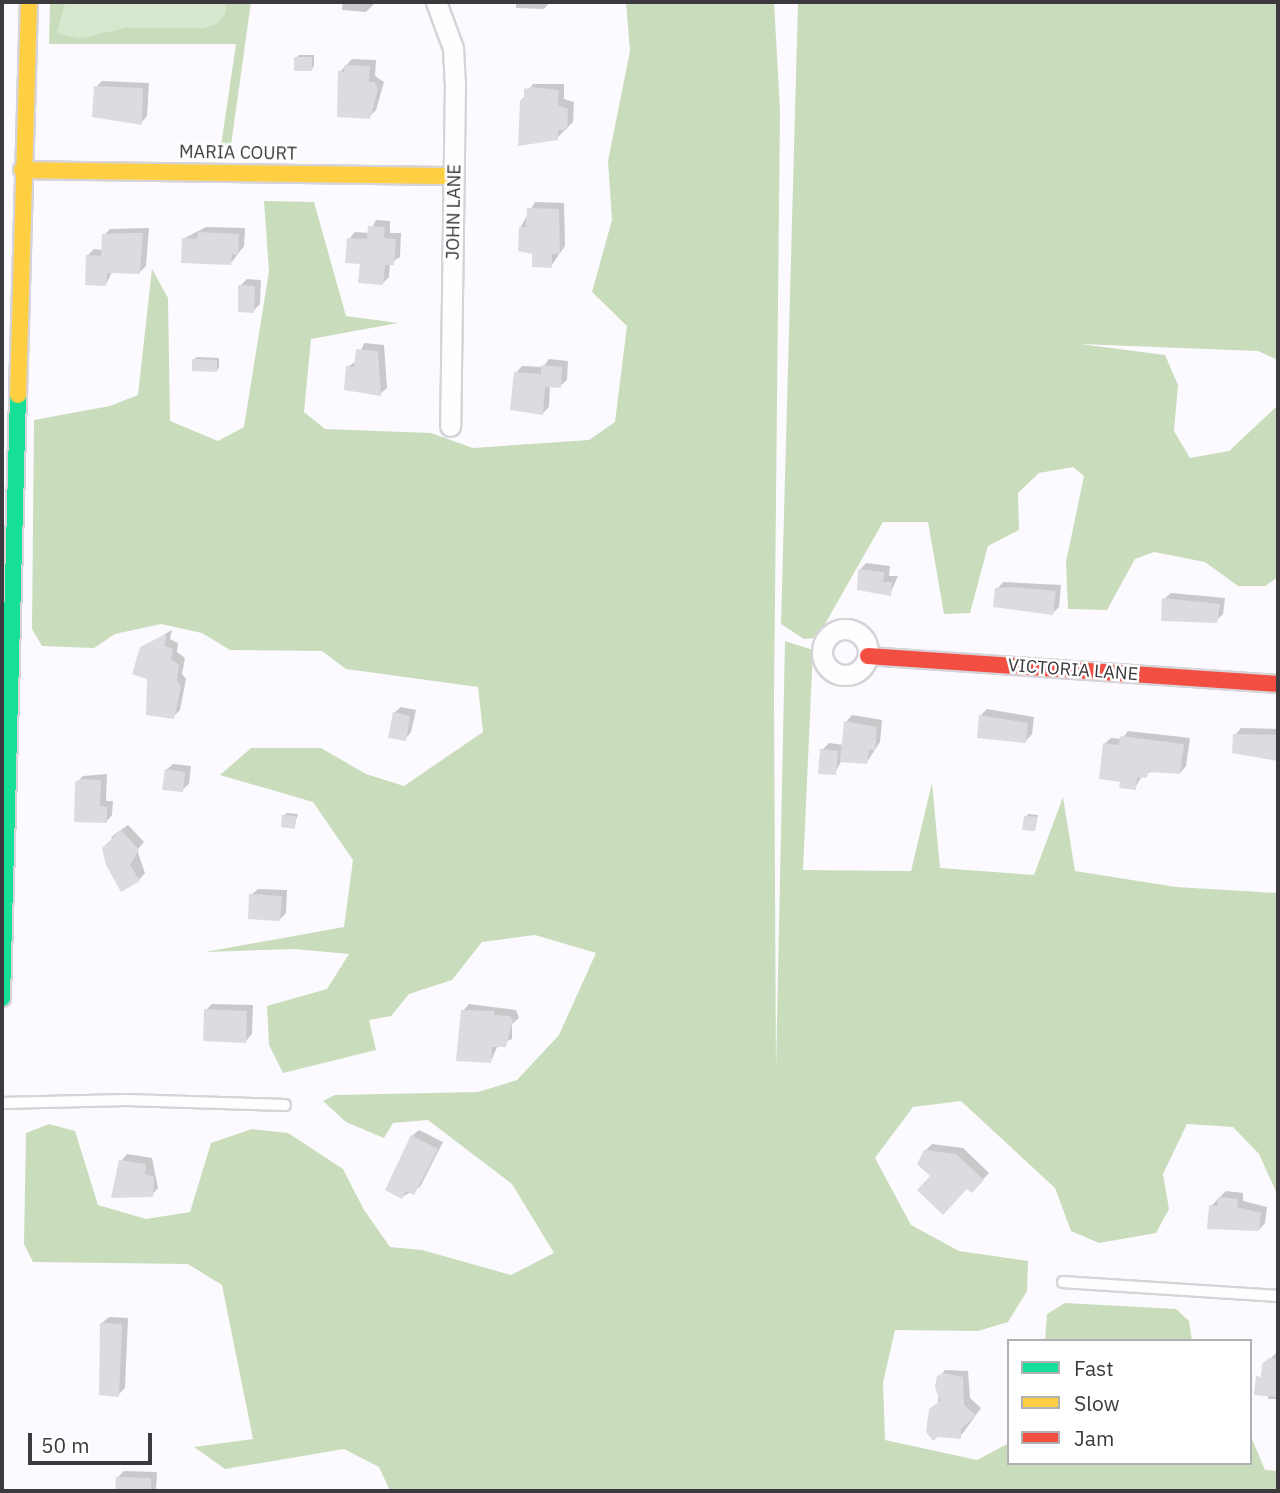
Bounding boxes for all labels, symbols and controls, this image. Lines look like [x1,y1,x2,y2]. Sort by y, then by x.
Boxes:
street label: MARIA COURT [179,141,297,165]
street label: JOHN LANE [442,164,466,260]
street label: VICTORIA LANE [1007,655,1139,685]
legend [1007,1339,1252,1465]
text: Fast [1074,1354,1114,1382]
text: Slow [1074,1389,1120,1417]
scale bar [32,1420,156,1464]
text: Jam [1074,1424,1114,1452]
text: 50 m [41,1431,90,1459]

